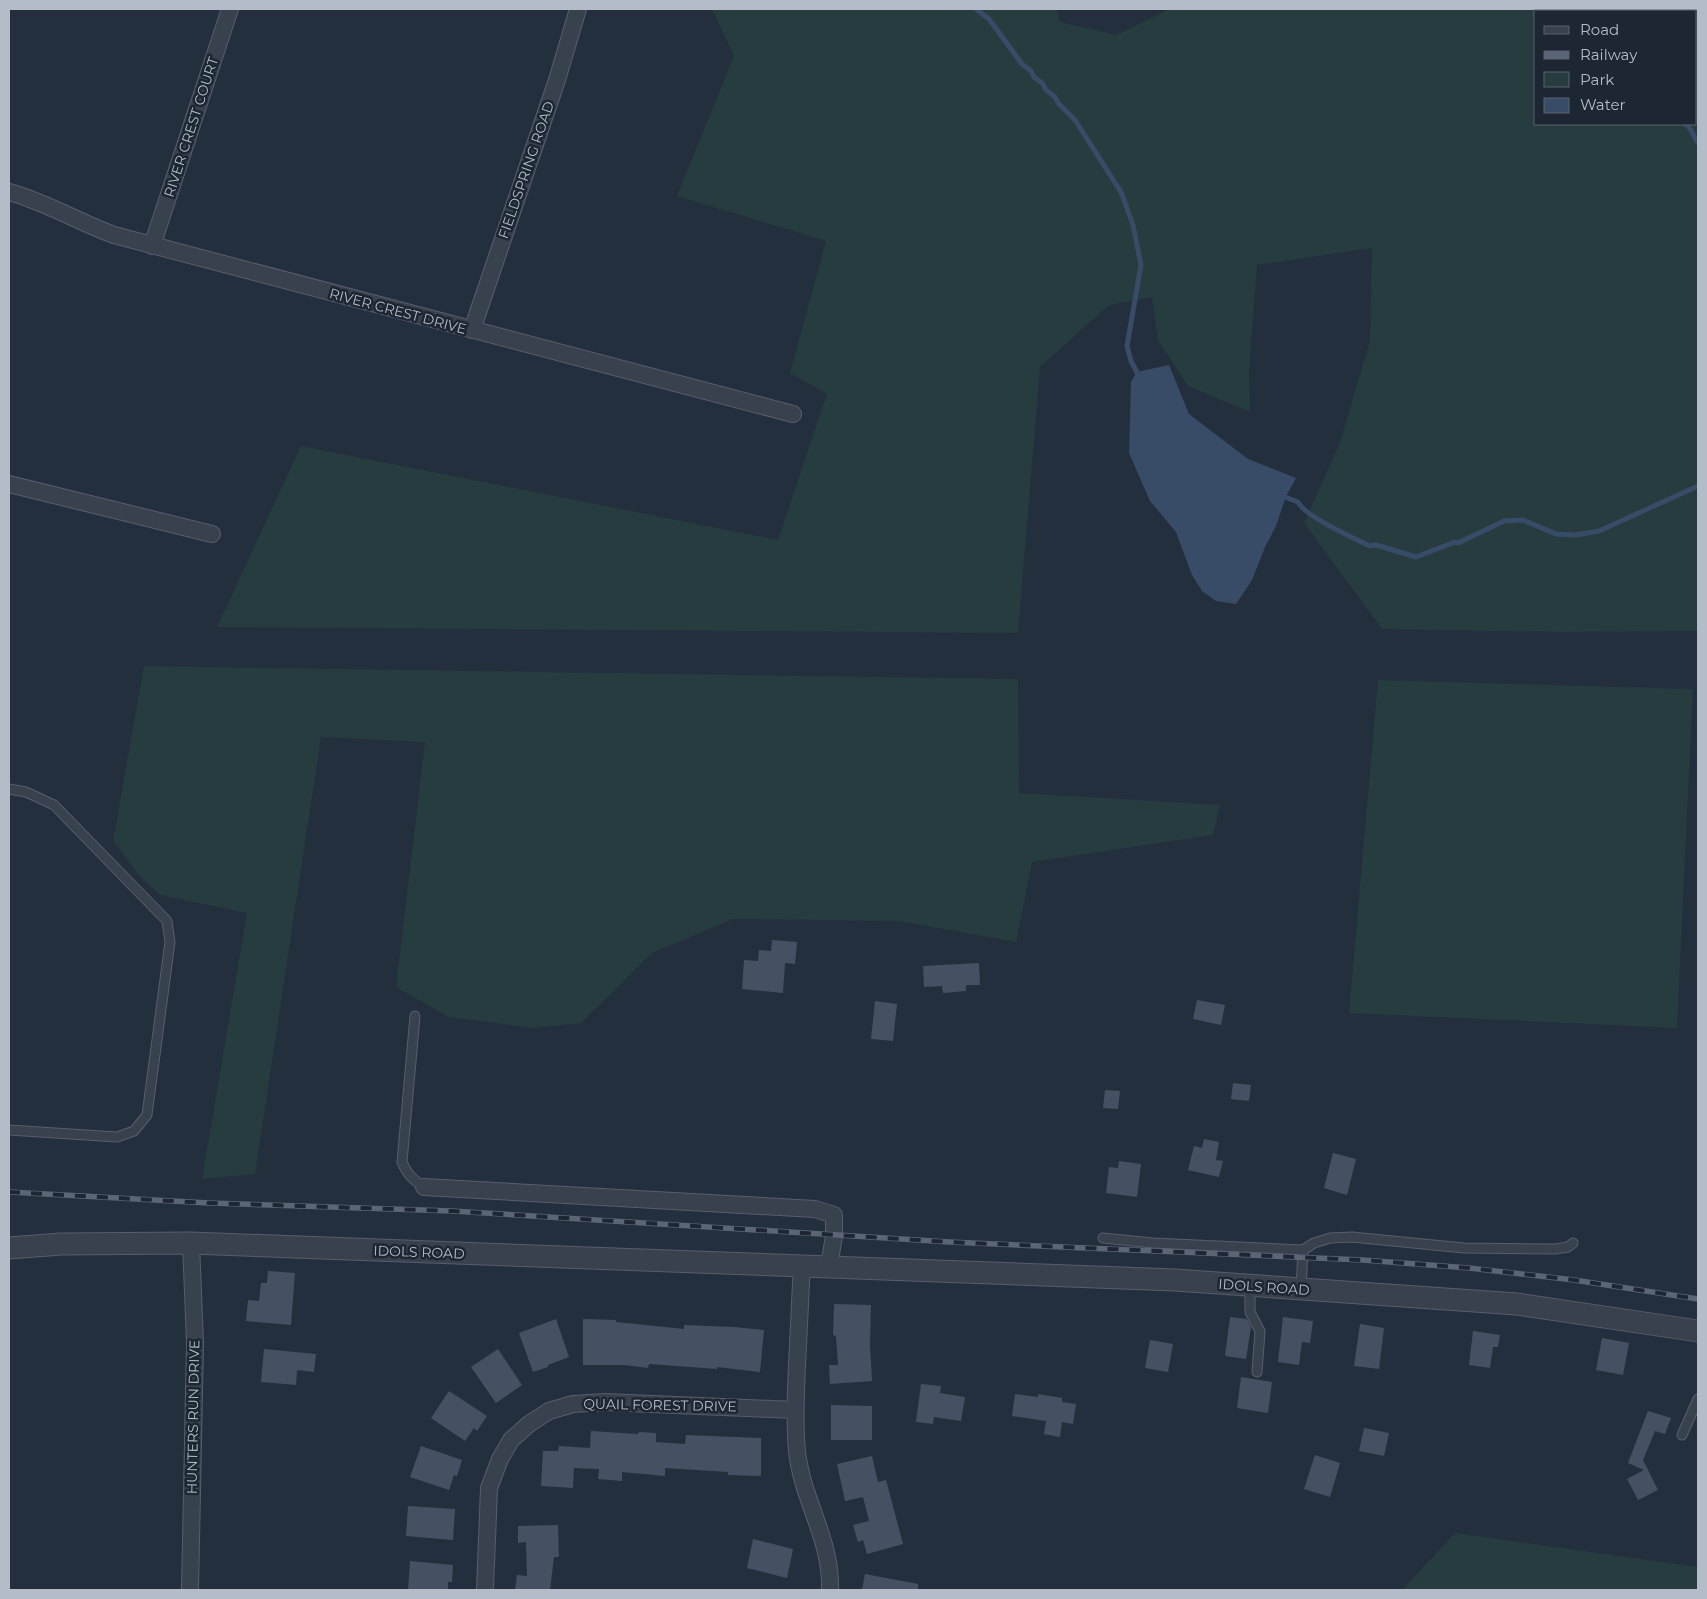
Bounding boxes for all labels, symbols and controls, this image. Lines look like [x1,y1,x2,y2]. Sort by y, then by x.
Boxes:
legend [1534,10,1697,125]
text: Road [1580,20,1619,39]
text: Railway [1580,45,1638,64]
street label: RIVER CREST COURT [160,54,222,200]
text: Park [1580,70,1614,89]
text: Water [1580,95,1626,114]
street label: FIELDSPRING ROAD [494,99,558,241]
street label: RIVER CREST DRIVE [328,284,468,338]
street label: IDOLS ROAD [373,1241,465,1263]
street label: IDOLS ROAD [1218,1275,1310,1299]
street label: HUNTERS RUN DRIVE [183,1340,203,1494]
street label: QUAIL FOREST DRIVE [583,1395,737,1415]

